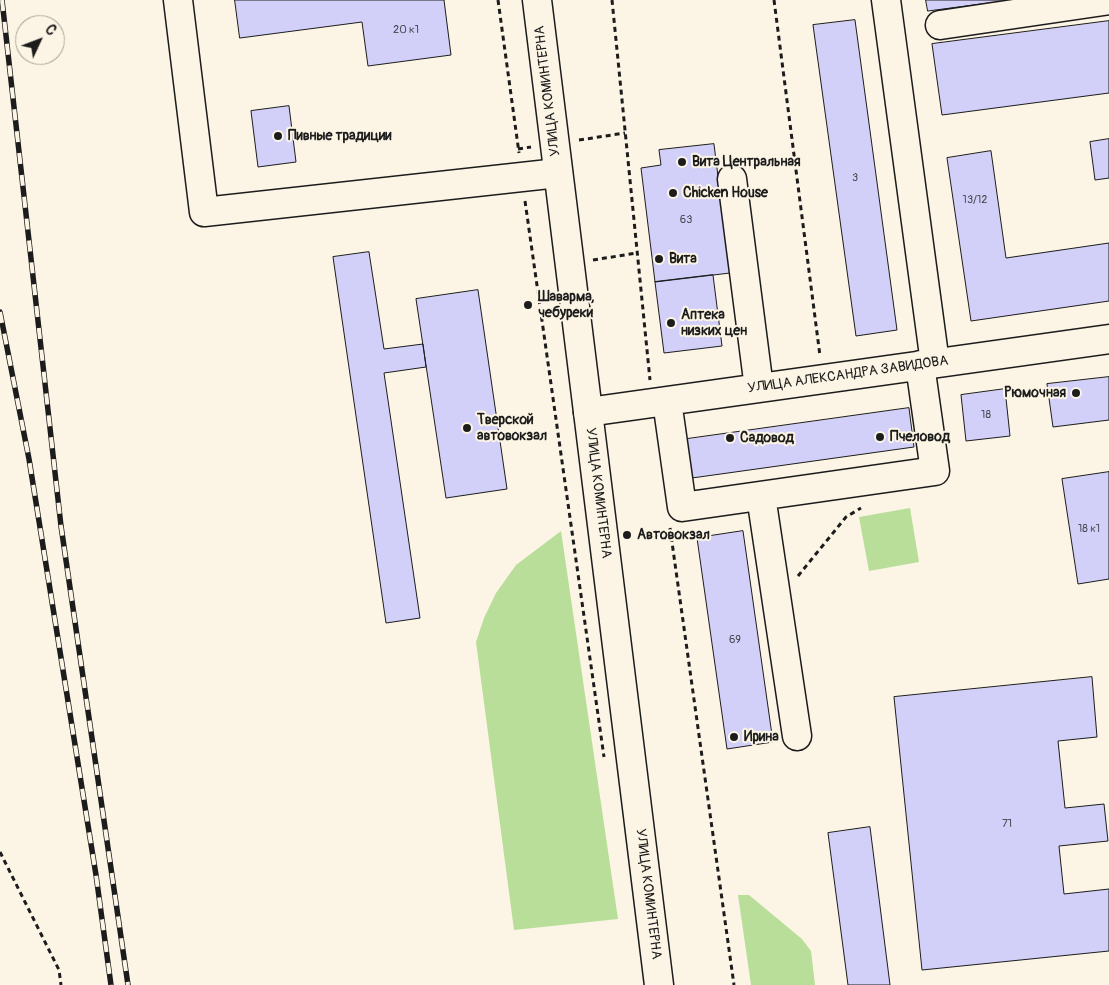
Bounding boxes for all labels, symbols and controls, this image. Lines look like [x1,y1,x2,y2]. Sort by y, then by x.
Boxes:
north arrow [15,15,65,65]
text: С [41,21,60,39]
house number: 20 к1 [393,23,419,37]
street label: УЛИЦА КОМИНТЕРНА [532,25,564,157]
place label: Пивные традиции [288,128,391,144]
marker: Пивные традиции [272,130,284,142]
place label: Вита Центральная [692,154,801,170]
marker: Вита Центральная [676,156,688,168]
house number: 3 [852,171,858,185]
place label: Chicken House [683,185,768,201]
marker: Chicken House [667,187,679,199]
house number: 13/12 [963,193,987,207]
house number: 63 [680,213,692,227]
place label: Вита [669,251,697,267]
marker: Вита [653,253,665,265]
place label: Шаварма, чебуреки [538,289,594,322]
marker: Шаварма, чебуреки [522,299,534,311]
place label: Аптека низких цен [681,307,747,340]
marker: Аптека низких цен [665,317,677,329]
street label: УЛИЦА АЛЕКСАНДРА ЗАВИДОВА [747,353,949,397]
place label: Рюмочная [1004,385,1066,401]
marker: Рюмочная [1070,387,1082,399]
house number: 18 [981,408,991,422]
place label: Тверской автовокзал [477,412,547,444]
marker: Тверской автовокзал [461,422,473,434]
street label: УЛИЦА КОМИНТЕРНА [582,427,614,559]
place label: Пчеловод [890,429,950,445]
place label: Садовод [740,430,794,446]
marker: Пчеловод [874,431,886,443]
marker: Садовод [724,432,736,444]
house number: 18 к1 [1078,522,1100,536]
place label: Автовокзал [637,527,710,543]
marker: Автовокзал [621,529,633,541]
house number: 69 [729,633,741,647]
place label: Ирина [744,729,779,745]
marker: Ирина [728,731,740,743]
house number: 71 [1002,817,1012,831]
street label: УЛИЦА КОМИНТЕРНА [632,828,664,960]

